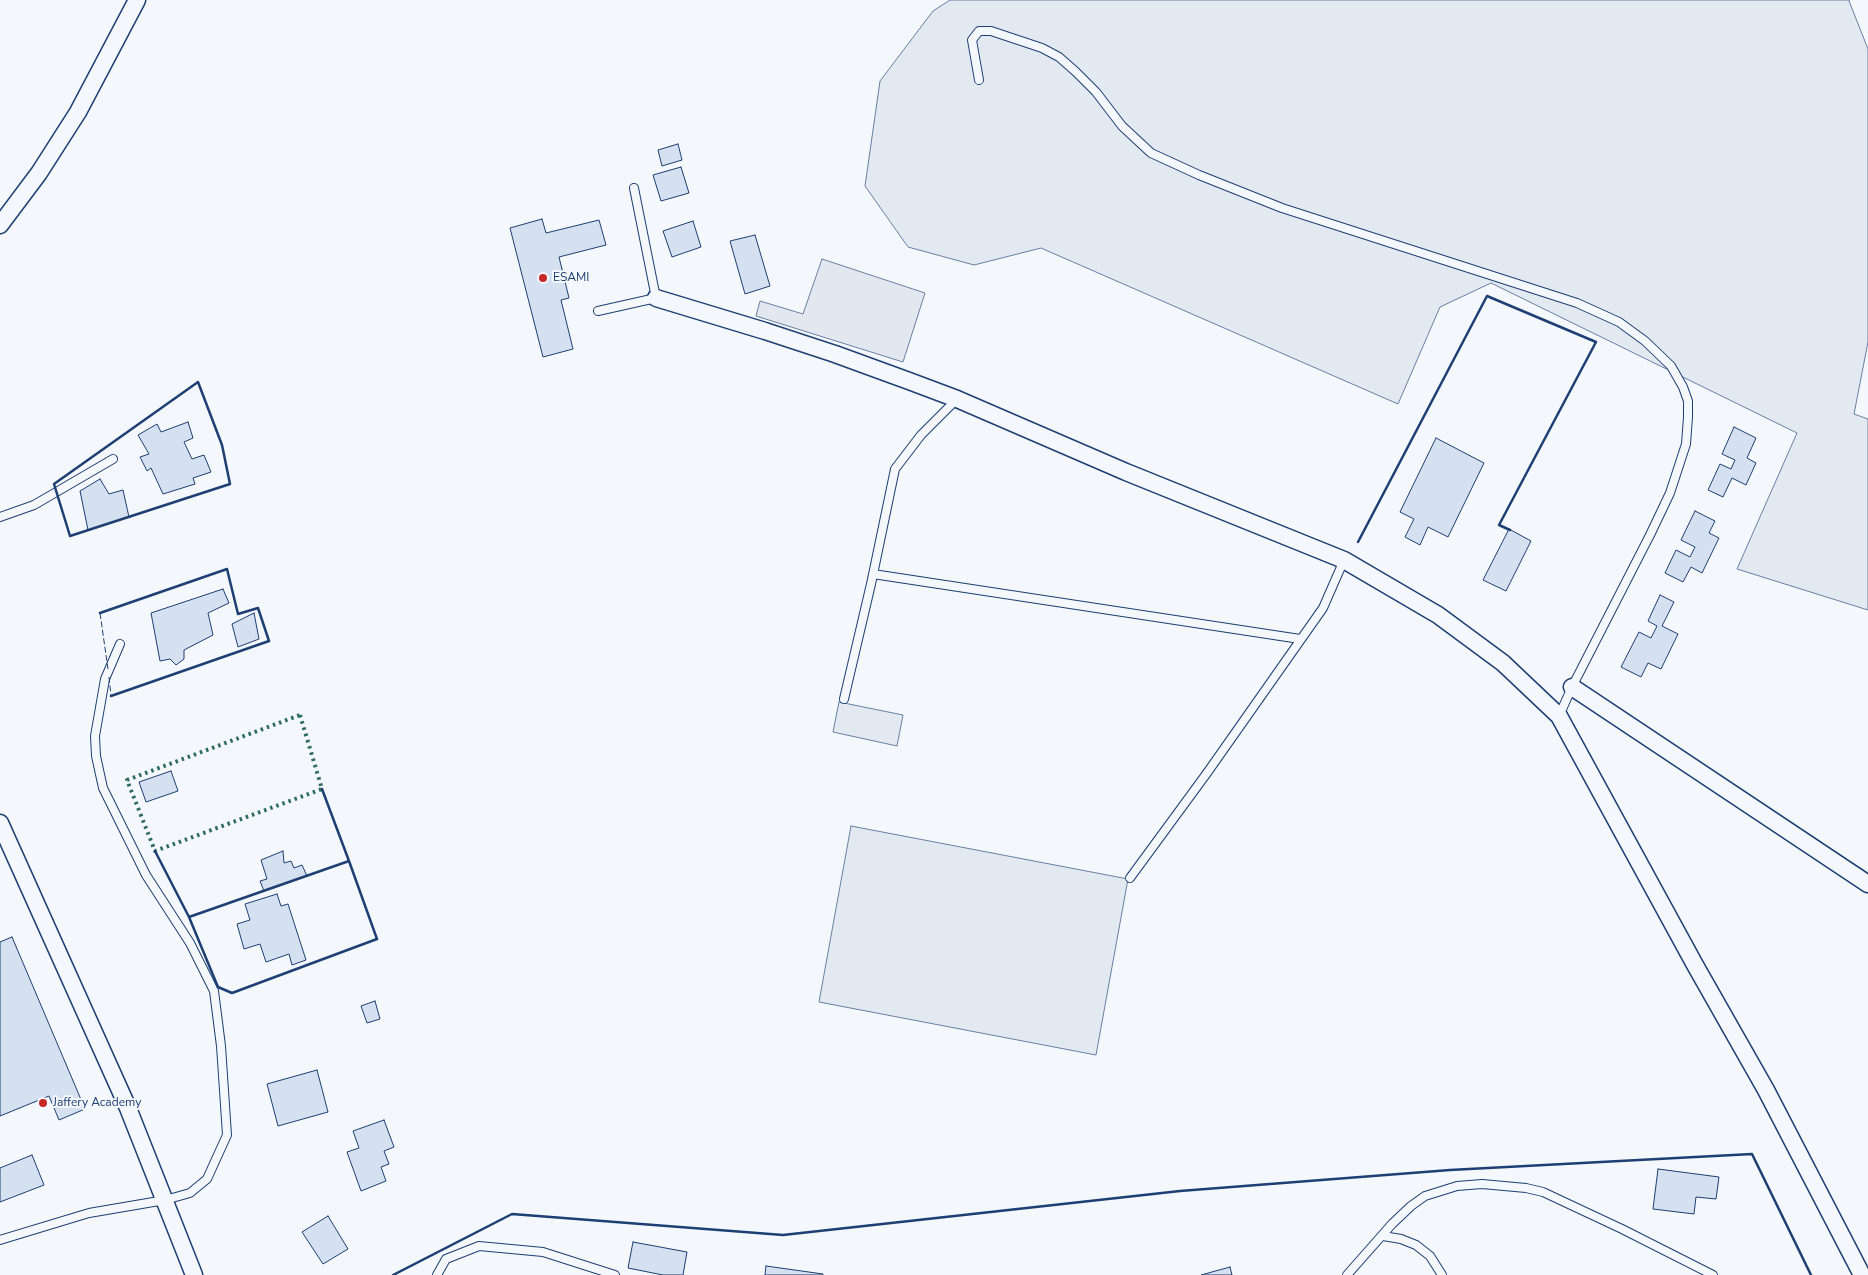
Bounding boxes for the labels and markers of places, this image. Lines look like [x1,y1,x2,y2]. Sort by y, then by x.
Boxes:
place label: ESAMI [553,271,589,285]
marker: ESAMI [537,272,549,284]
place label: Jaffery Academy [53,1096,141,1110]
marker: Jaffery Academy [37,1097,49,1109]

